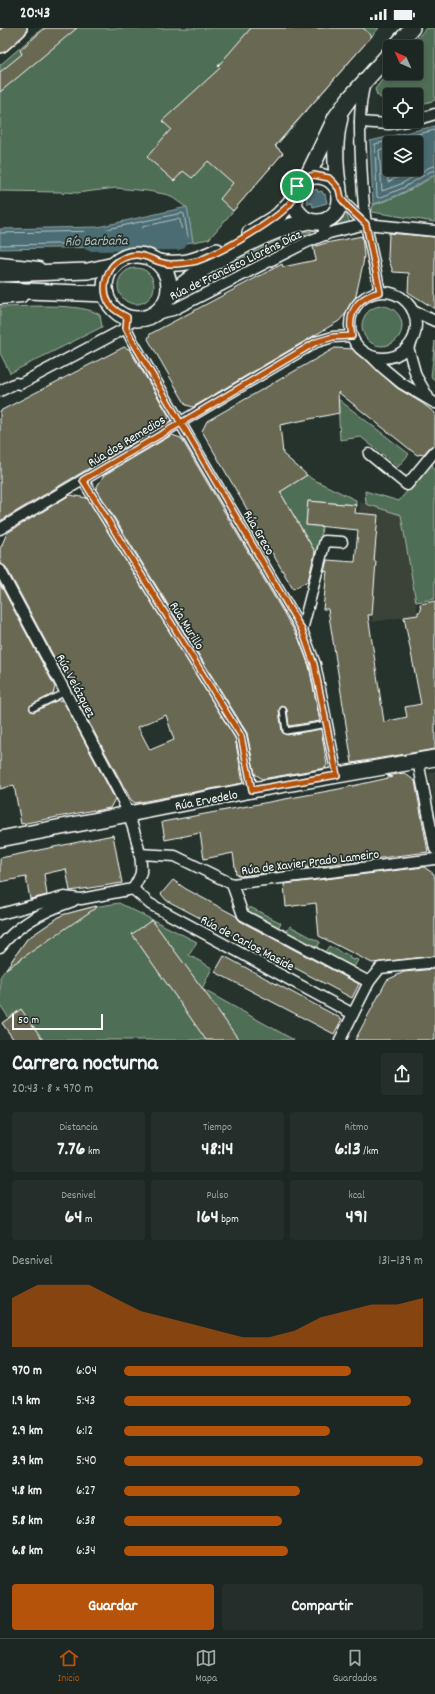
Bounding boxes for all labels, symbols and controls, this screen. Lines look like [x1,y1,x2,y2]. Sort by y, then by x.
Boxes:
text: 20:43 [20,3,50,25]
north arrow [383,40,423,80]
map controls [383,40,423,176]
button: locate [383,88,423,128]
button: layers [383,136,423,176]
pin [280,169,314,203]
icon: arrive [286,175,308,197]
street label: Rúa de Francisco Lloréns Díaz [167,226,305,307]
water label: Río Barbaña [64,231,129,253]
street label: Rúa dos Remedios [85,411,170,473]
street label: Rúa Greco [237,507,278,559]
street label: Rúa Murillo [164,599,208,654]
street label: Rúa Velázquez [50,651,100,721]
street label: Rúa Ervedelo [173,786,240,817]
street label: Rúa de Xavier Prado Lameiro [240,846,380,881]
street label: Rúa de Carlos Maside [197,911,297,977]
scale bar [12,1012,103,1031]
text: 50 m [18,1013,39,1029]
text: Carrera nocturna [12,1049,158,1080]
button: share [381,1053,423,1095]
text: 20:43 · 8 × 970 m [12,1080,93,1099]
text: Distancia [59,1120,98,1136]
text: Tiempo [203,1120,232,1136]
text: Ritmo [345,1120,368,1136]
text: 7.76 [57,1136,85,1164]
text: 48:14 [201,1136,234,1164]
text: 6:13 [334,1136,361,1164]
text: km [85,1144,100,1160]
text: /km [361,1144,379,1160]
text: Desnivel [61,1188,96,1204]
text: Pulso [207,1188,228,1204]
text: kcal [348,1188,365,1204]
text: 64 [64,1204,83,1232]
text: 164 [196,1204,219,1232]
text: 491 [346,1204,367,1232]
text: m [83,1212,93,1228]
text: bpm [219,1212,239,1228]
text: Desnivel [12,1252,53,1271]
text: 131–139 m [379,1252,423,1271]
text: 970 m [12,1362,42,1381]
text: 6:04 [76,1362,97,1381]
text: 1.9 km [12,1392,40,1411]
text: 5:43 [76,1392,95,1411]
text: 2.9 km [12,1422,43,1441]
text: 6:12 [76,1422,93,1441]
text: 3.9 km [12,1452,43,1471]
text: 5:40 [76,1452,97,1471]
text: 4.8 km [12,1482,42,1501]
text: 6:27 [76,1482,95,1501]
text: 5.8 km [12,1512,43,1531]
text: 6:38 [76,1512,96,1531]
text: 6.8 km [12,1542,43,1561]
text: 6:34 [76,1542,96,1561]
button: Guardar [12,1584,214,1630]
button: Compartir [222,1584,423,1630]
tab: Inicio [58,1647,80,1687]
tab: Mapa [195,1647,217,1687]
tab: Guardados [333,1647,377,1687]

